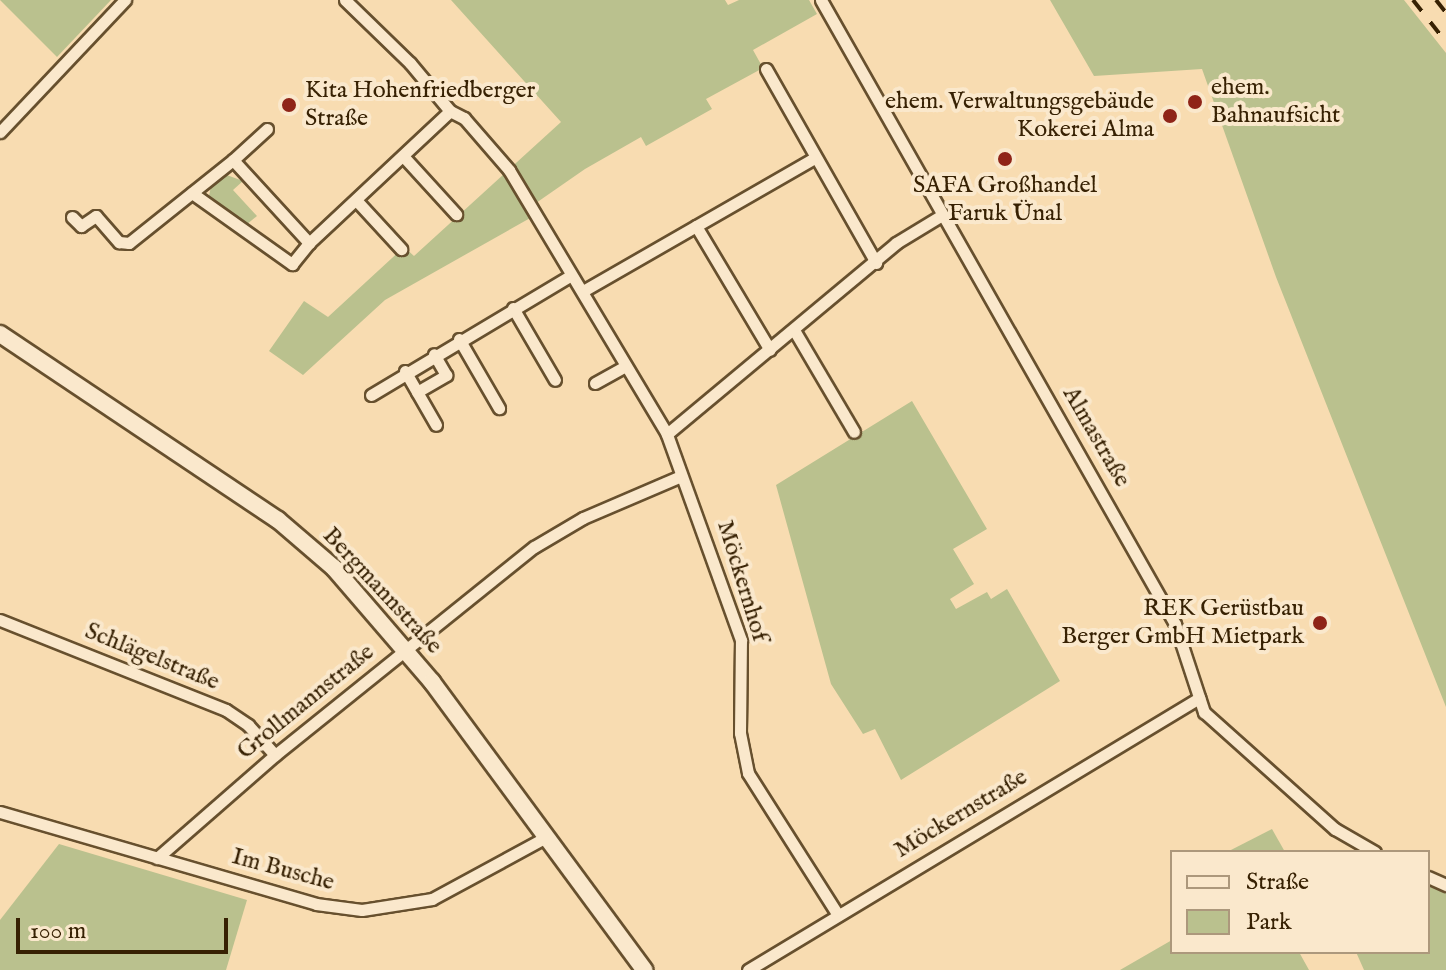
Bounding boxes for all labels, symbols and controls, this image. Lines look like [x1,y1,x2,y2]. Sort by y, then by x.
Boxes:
place label: ehem. Bahnaufsicht [1211,74,1340,130]
place label: Kita Hohenfriedberger Straße [305,77,535,133]
place label: ehem. Verwaltungsgebäude Kokerei Alma [885,88,1154,144]
marker: ehem. Bahnaufsicht [1186,93,1204,111]
marker: Kita Hohenfriedberger Straße [280,96,298,114]
marker: ehem. Verwaltungsgebäude Kokerei Alma [1161,107,1179,125]
marker: SAFA Großhandel Faruk Ünal [996,150,1014,168]
place label: SAFA Großhandel Faruk Ünal [913,172,1097,228]
street label: Almastraße [1056,382,1136,492]
street label: Möckernhof [710,517,774,645]
street label: Bergmannstraße [316,522,448,660]
place label: REK Gerüstbau Berger GmbH Mietpark [1061,595,1304,651]
marker: REK Gerüstbau Berger GmbH Mietpark [1311,614,1329,632]
street label: Schlägelstraße [81,617,223,697]
street label: Grollmannstraße [232,638,380,766]
street label: Möckernstraße [889,763,1033,865]
street label: Im Busche [229,843,337,897]
legend [1170,850,1430,954]
text: Straße [1246,867,1309,898]
scale bar [20,902,232,952]
text: Park [1246,907,1292,938]
text: 100 m [30,916,86,947]

